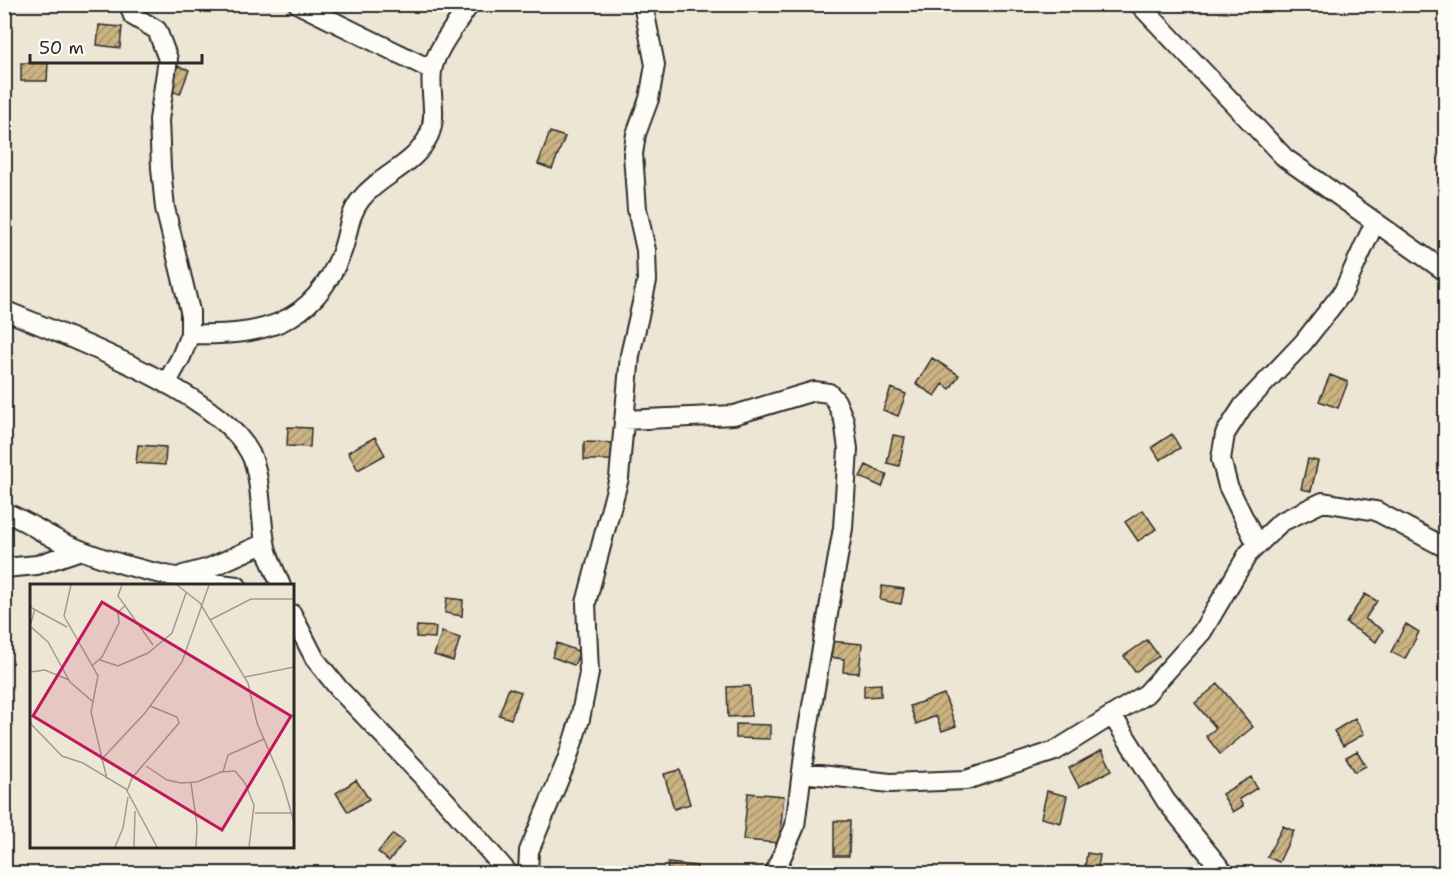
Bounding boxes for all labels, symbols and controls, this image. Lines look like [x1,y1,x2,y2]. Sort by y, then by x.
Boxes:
scale bar [30,27,202,65]
text: 50 m [39,36,84,60]
inset map [30,584,294,848]

